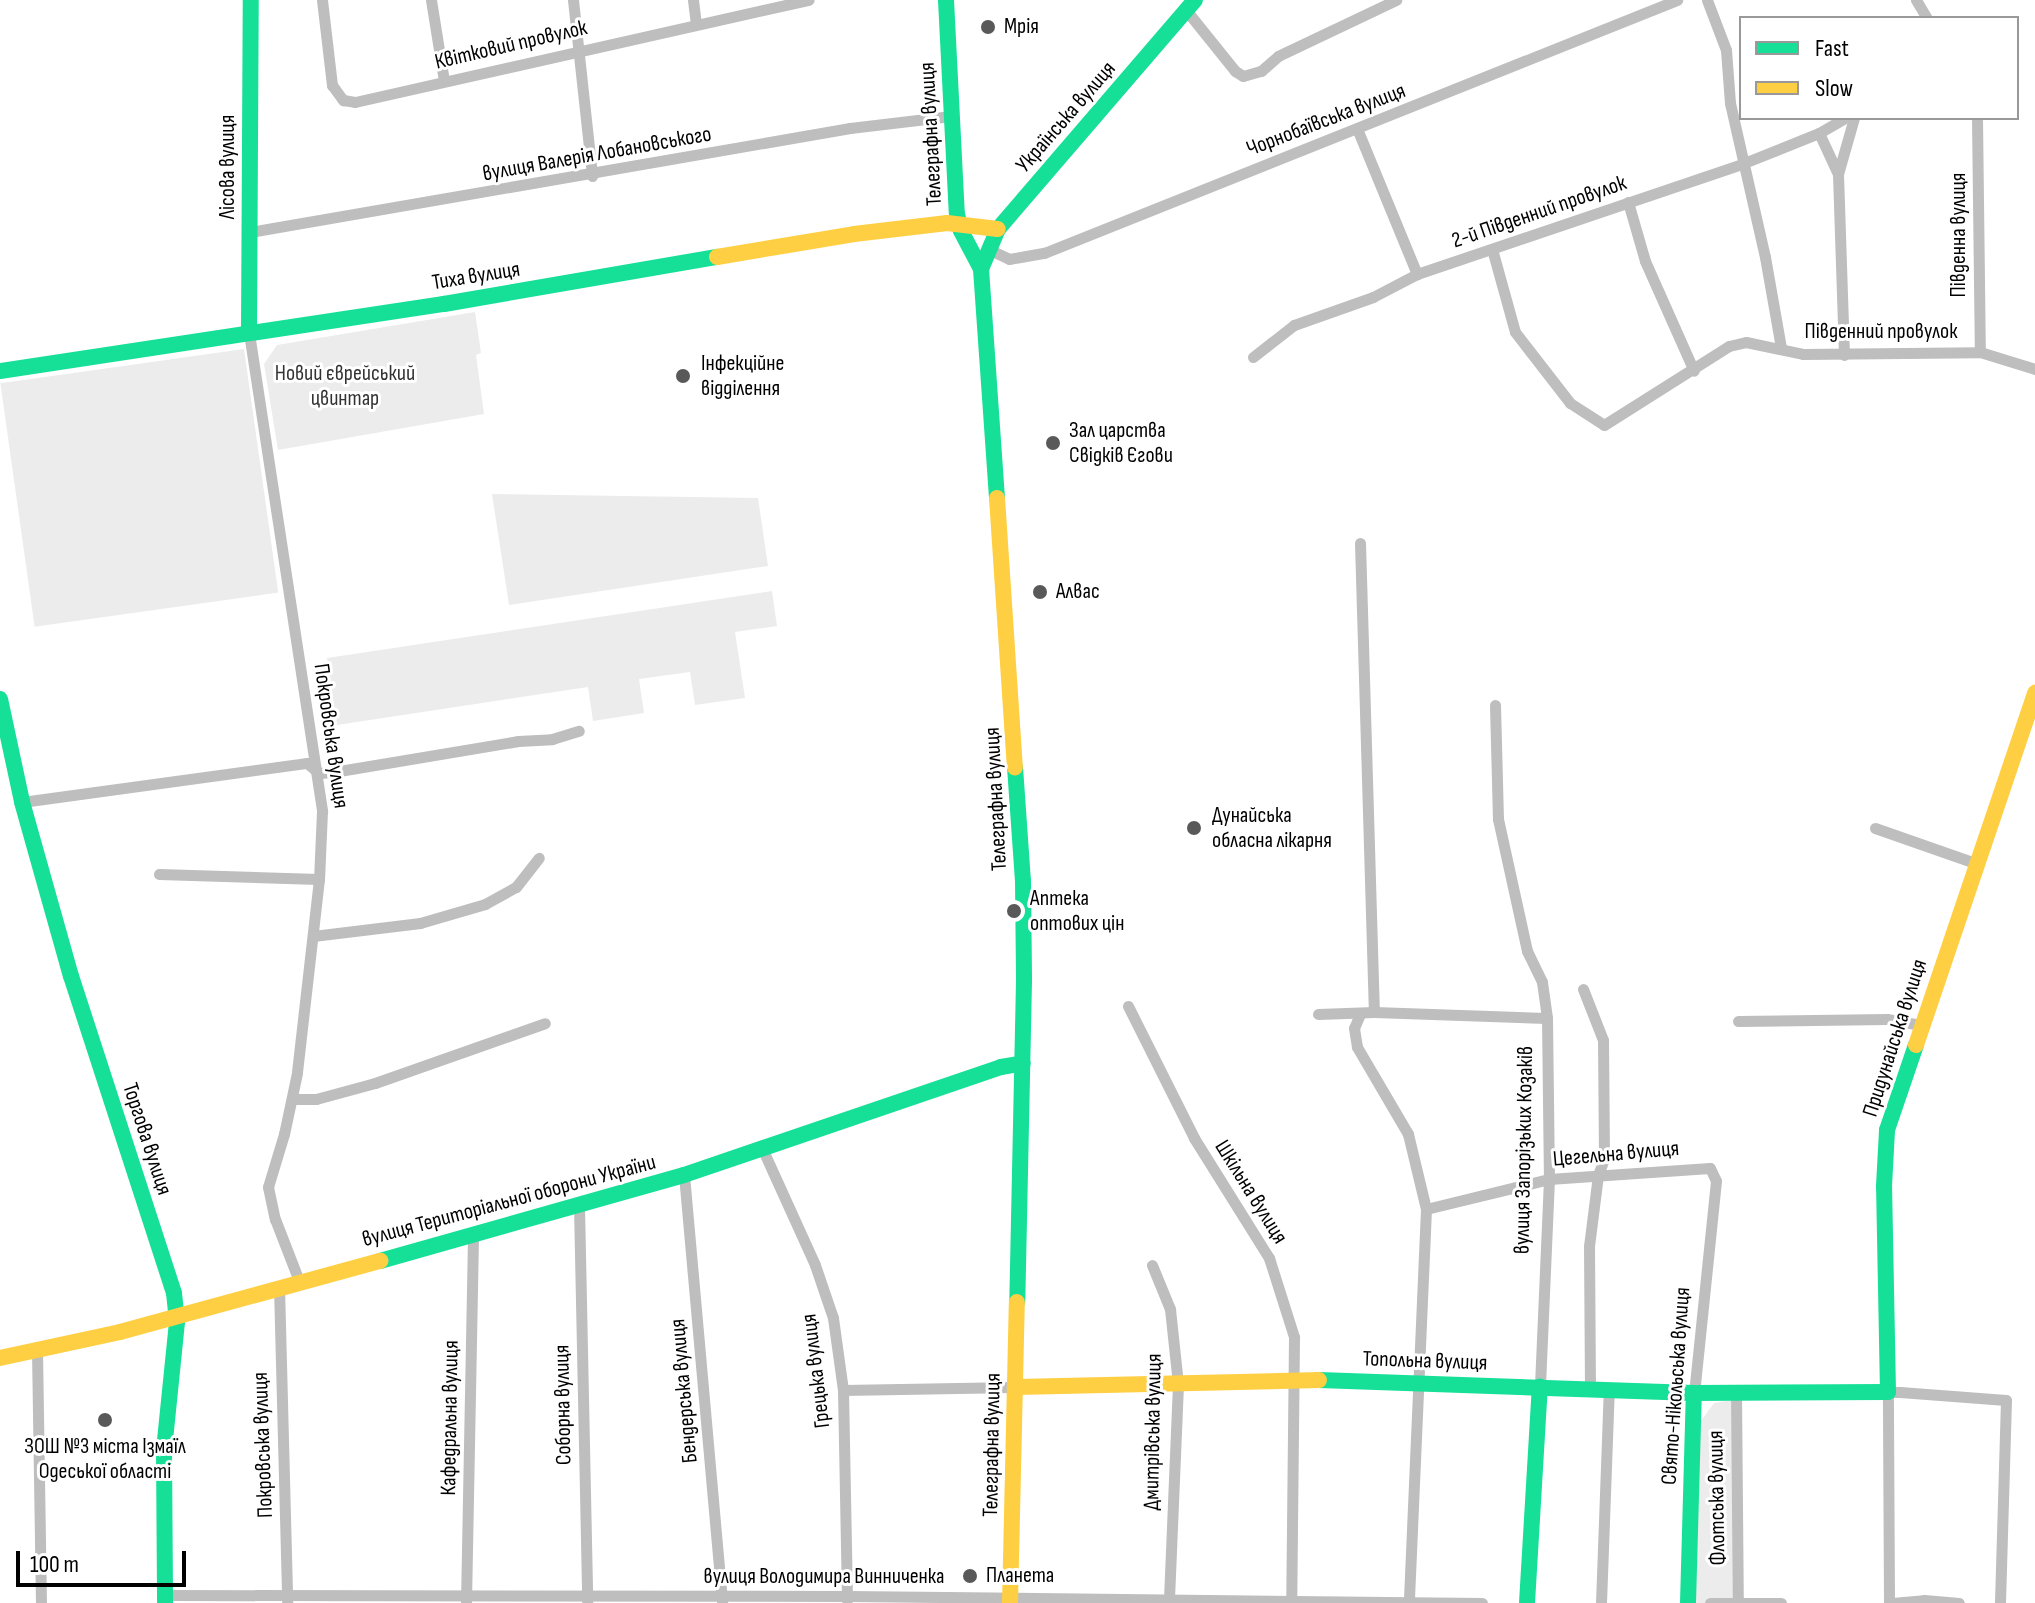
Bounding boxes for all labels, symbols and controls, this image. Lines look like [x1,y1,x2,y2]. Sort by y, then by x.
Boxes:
place label: Мрія [1004,14,1039,40]
street label: Квітковий провулок [432,15,590,75]
legend [1739,16,2019,120]
marker: Мрія [979,18,997,36]
text: Fast [1815,34,1849,63]
street label: Українська вулиця [1011,56,1121,178]
street label: Телеграфна вулиця [914,61,948,207]
text: Slow [1815,74,1853,103]
street label: Чорнобаївська вулиця [1243,78,1409,162]
street label: Лісова вулиця [215,115,241,219]
street label: вулиця Валерія Лобановського [481,121,713,187]
street label: 2-й Південний провулок [1448,170,1630,254]
street label: Південна вулиця [1946,173,1972,297]
street label: Тиха вулиця [430,256,522,296]
street label: Південний провулок [1805,319,1957,345]
place label: Інфекційне відділення [701,350,784,402]
park label: Новий єврейський цвинтар [275,360,415,412]
marker: Інфекційне відділення [672,365,694,387]
place label: Зал царства Свідків Єгови [1069,417,1173,468]
marker: Зал царства Свідків Єгови [1044,434,1062,452]
place label: Алвас [1056,579,1100,605]
marker: Алвас [1031,583,1049,601]
street label: Покровська вулиця [308,662,354,810]
street label: Телеграфна вулиця [979,726,1013,872]
place label: Дунайська обласна лікарня [1212,802,1332,854]
marker: Дунайська обласна лікарня [1183,817,1205,839]
place label: Аптека оптових цін [1030,885,1124,936]
marker: Аптека оптових цін [1005,902,1023,920]
street label: Придунайська вулиця [1857,956,1933,1120]
street label: вулиця Запорізьких Козаків [1509,1046,1539,1254]
street label: Торгова вулиця [116,1080,178,1198]
street label: Шкільна вулиця [1209,1135,1293,1249]
street label: Цегельна вулиця [1552,1135,1680,1173]
street label: вулиця Територіальної оборони України [359,1149,659,1253]
street label: Свято-Нікольська вулиця [1656,1286,1696,1486]
street label: Грецька вулиця [796,1312,836,1430]
street label: Бендерська вулиця [665,1318,703,1464]
street label: Кафедральна вулиця [435,1340,465,1496]
street label: Соборна вулиця [549,1345,577,1465]
street label: Топольна вулиця [1362,1346,1488,1376]
street label: Дмитрівська вулиця [1138,1353,1168,1511]
street label: Покровська вулиця [247,1372,279,1518]
street label: Телеграфна вулиця [978,1373,1006,1517]
marker: ЗОШ №3 міста Ізмаїл Одеської області [96,1411,114,1429]
street label: Флотська вулиця [1703,1430,1731,1566]
place label: ЗОШ №3 міста Ізмаїл Одеської області [24,1433,186,1484]
scale bar [20,1535,190,1585]
text: 100 m [30,1550,79,1579]
place label: Планета [986,1563,1054,1589]
street label: вулиця Володимира Винниченка [704,1564,944,1590]
marker: Планета [961,1567,979,1585]

